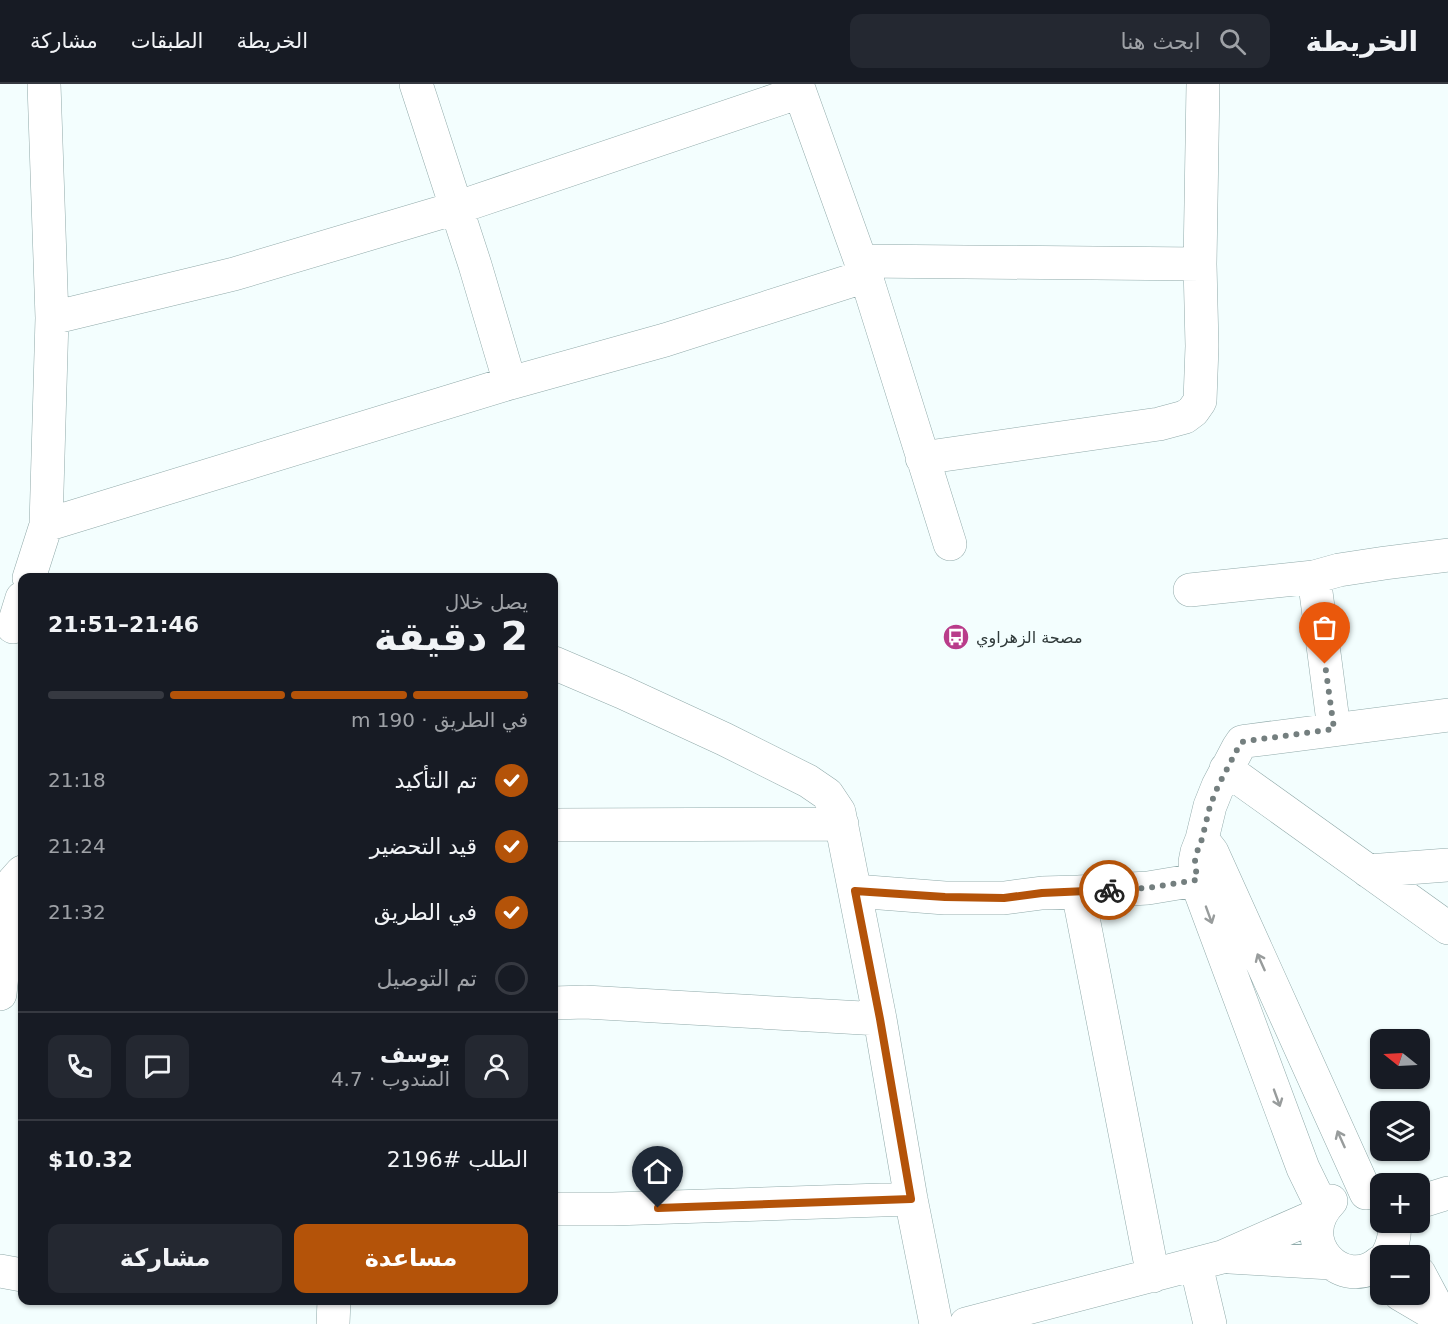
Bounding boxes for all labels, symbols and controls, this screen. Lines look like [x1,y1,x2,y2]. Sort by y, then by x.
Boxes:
search box [850,14,1270,68]
icon: search [1216,25,1249,58]
text: الخريطة [1306,25,1418,58]
text: مشاركة [30,29,98,53]
text: الطبقات [131,29,203,53]
text: الخريطة [236,29,308,53]
text: ابحث هنا [1121,29,1201,54]
text: يصل خلال [445,590,528,614]
pin [1299,602,1350,664]
icon: bag [1308,611,1341,644]
text: 21:46–21:51 [48,612,199,637]
text: 2 دقيقة [374,614,528,659]
bus stop icon: مصحة الزهراوي [941,622,971,652]
place label: مصحة الزهراوي [976,628,1083,648]
text: في الطريق · 190 m [351,708,528,732]
icon: check [495,764,528,797]
text: 21:18 [48,768,106,792]
text: تم التأكيد [394,768,477,793]
icon: check [495,830,528,863]
text: 21:24 [48,834,106,858]
text: قيد التحضير [370,834,477,859]
courier [1079,860,1139,920]
icon: bike [1093,874,1126,907]
icon: check [495,896,528,929]
text: 21:32 [48,900,106,924]
text: في الطريق [374,900,477,925]
one-way arrow [1205,905,1216,923]
one-way arrow [1255,953,1266,971]
text: تم التوصيل [376,966,477,991]
north arrow [1370,1029,1430,1089]
map controls [1370,1029,1430,1305]
button: phone [48,1035,111,1098]
button: chat [126,1035,189,1098]
button: person [465,1035,528,1098]
text: يوسف [380,1042,450,1067]
text: المندوب · 4.7 [331,1067,450,1091]
one-way arrow [1272,1088,1283,1106]
button: layers [1370,1101,1430,1161]
one-way arrow [1335,1131,1347,1149]
pin [632,1146,683,1208]
text: $10.32 [48,1147,133,1172]
text: الطلب #2196 [387,1147,528,1172]
icon: home [641,1155,674,1188]
button: + [1370,1173,1430,1233]
button: مشاركة [48,1224,282,1293]
button: مساعدة [294,1224,528,1293]
button: − [1370,1245,1430,1305]

